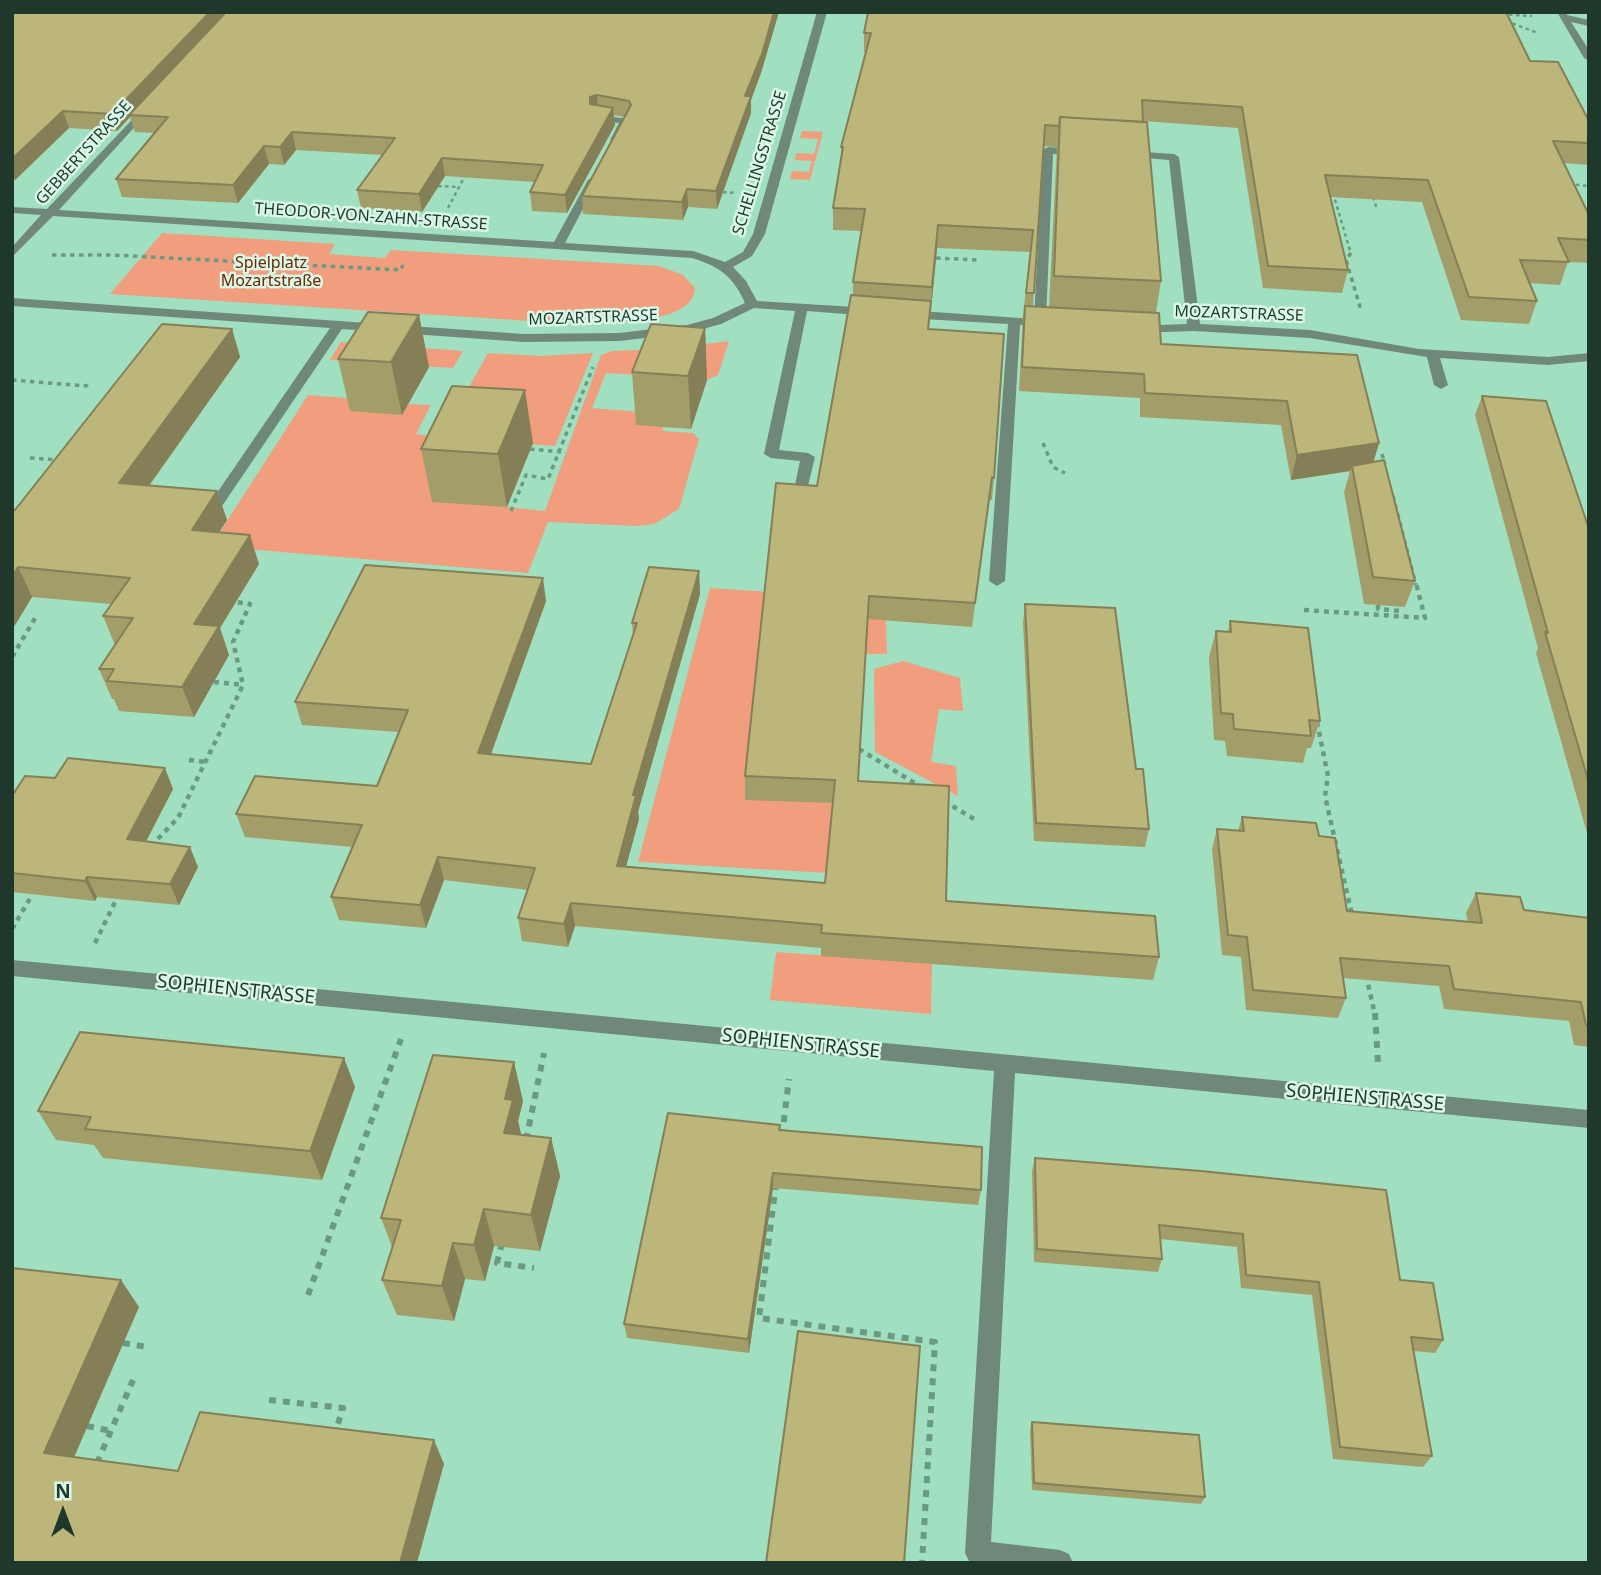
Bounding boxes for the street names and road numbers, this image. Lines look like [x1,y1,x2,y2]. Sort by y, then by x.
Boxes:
street label: SCHELLINGSTRASSE [729,88,791,238]
street label: GEBBERTSTRASSE [32,97,136,209]
street label: THEODOR-VON-ZAHN-STRASSE [254,199,488,235]
street label: MOZARTSTRASSE [1174,302,1304,326]
street label: MOZARTSTRASSE [528,306,658,330]
street label: SOPHIENSTRASSE [156,970,316,1010]
street label: SOPHIENSTRASSE [721,1024,881,1064]
street label: SOPHIENSTRASSE [1285,1080,1445,1116]

